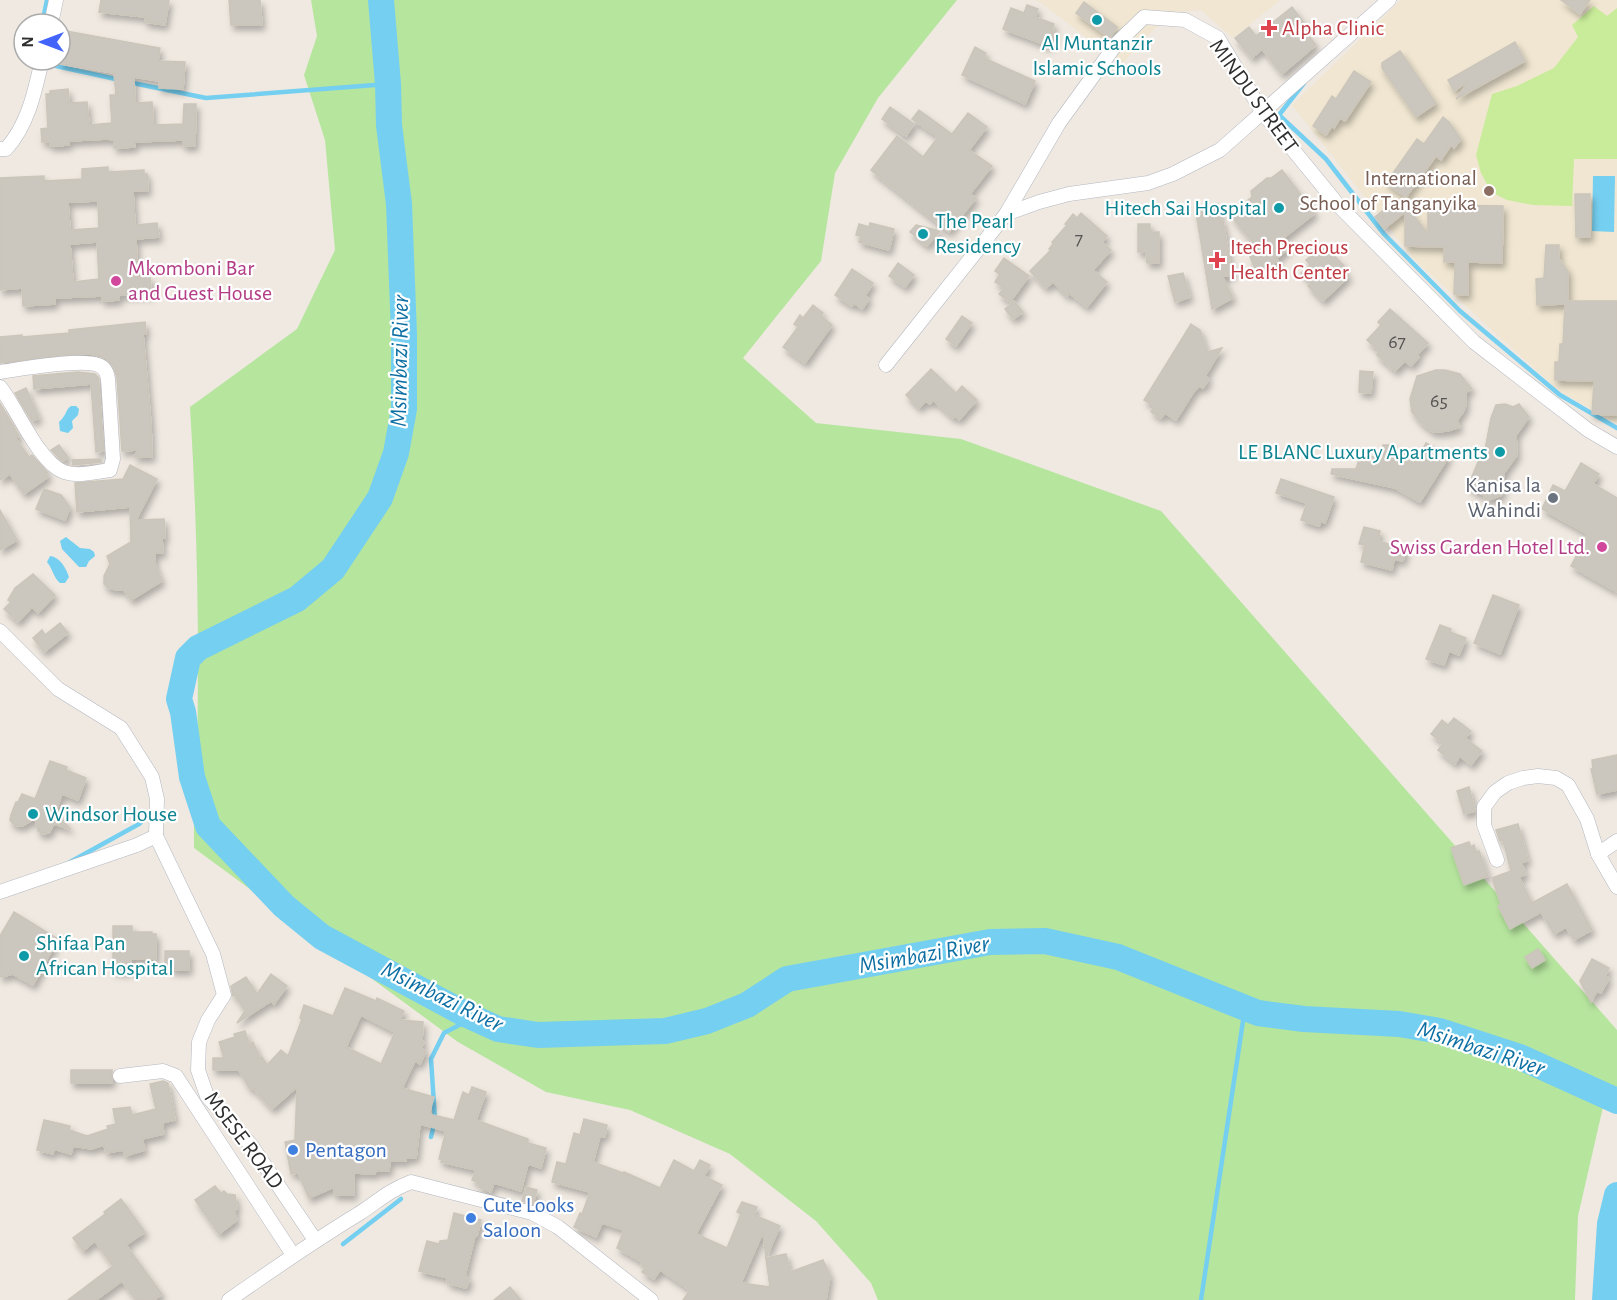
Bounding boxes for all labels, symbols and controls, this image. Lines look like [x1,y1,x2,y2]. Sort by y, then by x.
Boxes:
north arrow [12,12,72,72]
marker: Al Muntanzir Islamic Schools [1090,13,1104,27]
place label: Alpha Clinic [1282,17,1384,39]
marker: Alpha Clinic [1260,19,1278,37]
place label: Al Muntanzir Islamic Schools [1032,32,1162,79]
street label: MINDU STREET [1205,35,1303,157]
text: N [20,36,36,48]
place label: International School of Tanganyika [1299,167,1477,214]
marker: International School of Tanganyika [1482,184,1496,198]
place label: Hitech Sai Hospital [1104,197,1267,219]
marker: Hitech Sai Hospital [1272,201,1286,215]
place label: The Pearl Residency [935,210,1021,257]
marker: The Pearl Residency [916,227,930,241]
house number: 7 [1075,229,1083,249]
place label: Itech Precious Health Center [1230,236,1349,283]
marker: Itech Precious Health Center [1208,251,1226,269]
place label: Mkomboni Bar and Guest House [128,257,272,304]
marker: Mkomboni Bar and Guest House [109,274,123,288]
water label: Msimbazi River [387,294,413,427]
house number: 67 [1388,332,1406,352]
house number: 65 [1430,391,1448,411]
place label: LE BLANC Luxury Apartments [1238,441,1488,463]
marker: LE BLANC Luxury Apartments [1493,445,1507,459]
place label: Kanisa la Wahindi [1465,474,1541,521]
marker: Kanisa la Wahindi [1546,491,1560,505]
place label: Swiss Garden Hotel Ltd. [1390,536,1590,558]
marker: Swiss Garden Hotel Ltd. [1595,540,1609,554]
place label: Windsor House [45,803,177,825]
marker: Windsor House [26,807,40,821]
place label: Shifaa Pan African Hospital [36,932,174,979]
water label: Msimbazi River [857,932,992,978]
marker: Shifaa Pan African Hospital [17,949,31,963]
water label: Msimbazi River [377,957,508,1037]
water label: Msimbazi River [1415,1017,1549,1081]
street label: MSESE ROAD [200,1087,288,1193]
place label: Pentagon [305,1139,387,1161]
marker: Pentagon [286,1143,300,1157]
place label: Cute Looks Saloon [483,1194,574,1241]
marker: Cute Looks Saloon [464,1211,478,1225]

